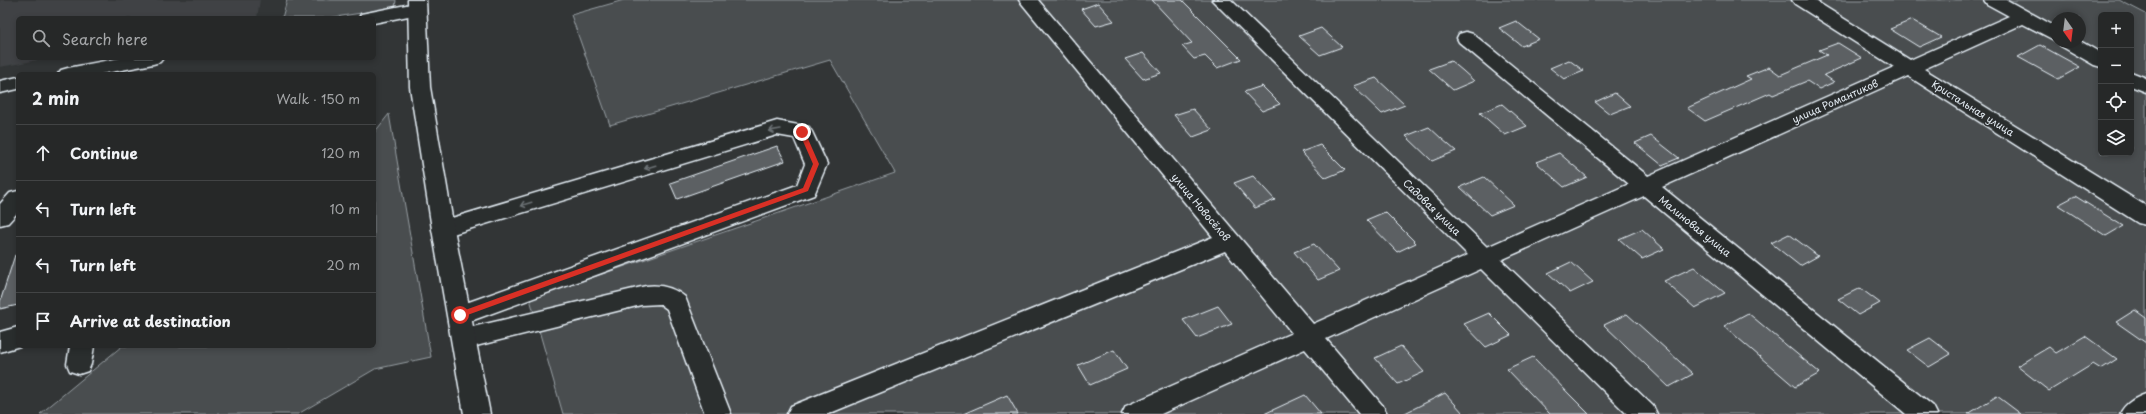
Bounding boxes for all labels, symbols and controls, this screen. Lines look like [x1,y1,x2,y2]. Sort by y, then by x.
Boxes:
north arrow [2050,12,2086,48]
map controls [2098,12,2134,156]
button: + [2098,12,2134,48]
search box [16,16,376,60]
icon: search [30,27,52,49]
text: Search here [62,27,148,50]
button: − [2098,48,2134,84]
street label: улица Романтиков [1789,75,1880,126]
street label: Кристальная улица [1929,76,2018,139]
button: locate [2098,84,2134,120]
text: 2 min [32,85,79,111]
text: Walk · 150 m [276,89,360,108]
button: layers [2098,120,2134,156]
route end [793,123,811,141]
one-way arrow [768,126,781,134]
text: Continue [70,141,138,164]
icon: ahead [32,142,54,164]
text: 120 m [321,143,360,162]
one-way arrow [644,164,657,171]
street label: улица Новосёлов [1168,169,1234,244]
street label: Садовая улица [1400,175,1465,239]
street label: Малиновая улица [1656,192,1735,260]
text: Turn left [70,197,136,220]
icon: left [32,198,54,220]
text: 10 m [330,199,360,218]
one-way arrow [519,201,532,208]
text: Turn left [70,253,136,276]
icon: left [32,254,54,276]
text: 20 m [326,255,360,274]
route start [451,306,469,324]
text: Arrive at destination [70,309,231,332]
icon: arrive [32,310,54,332]

